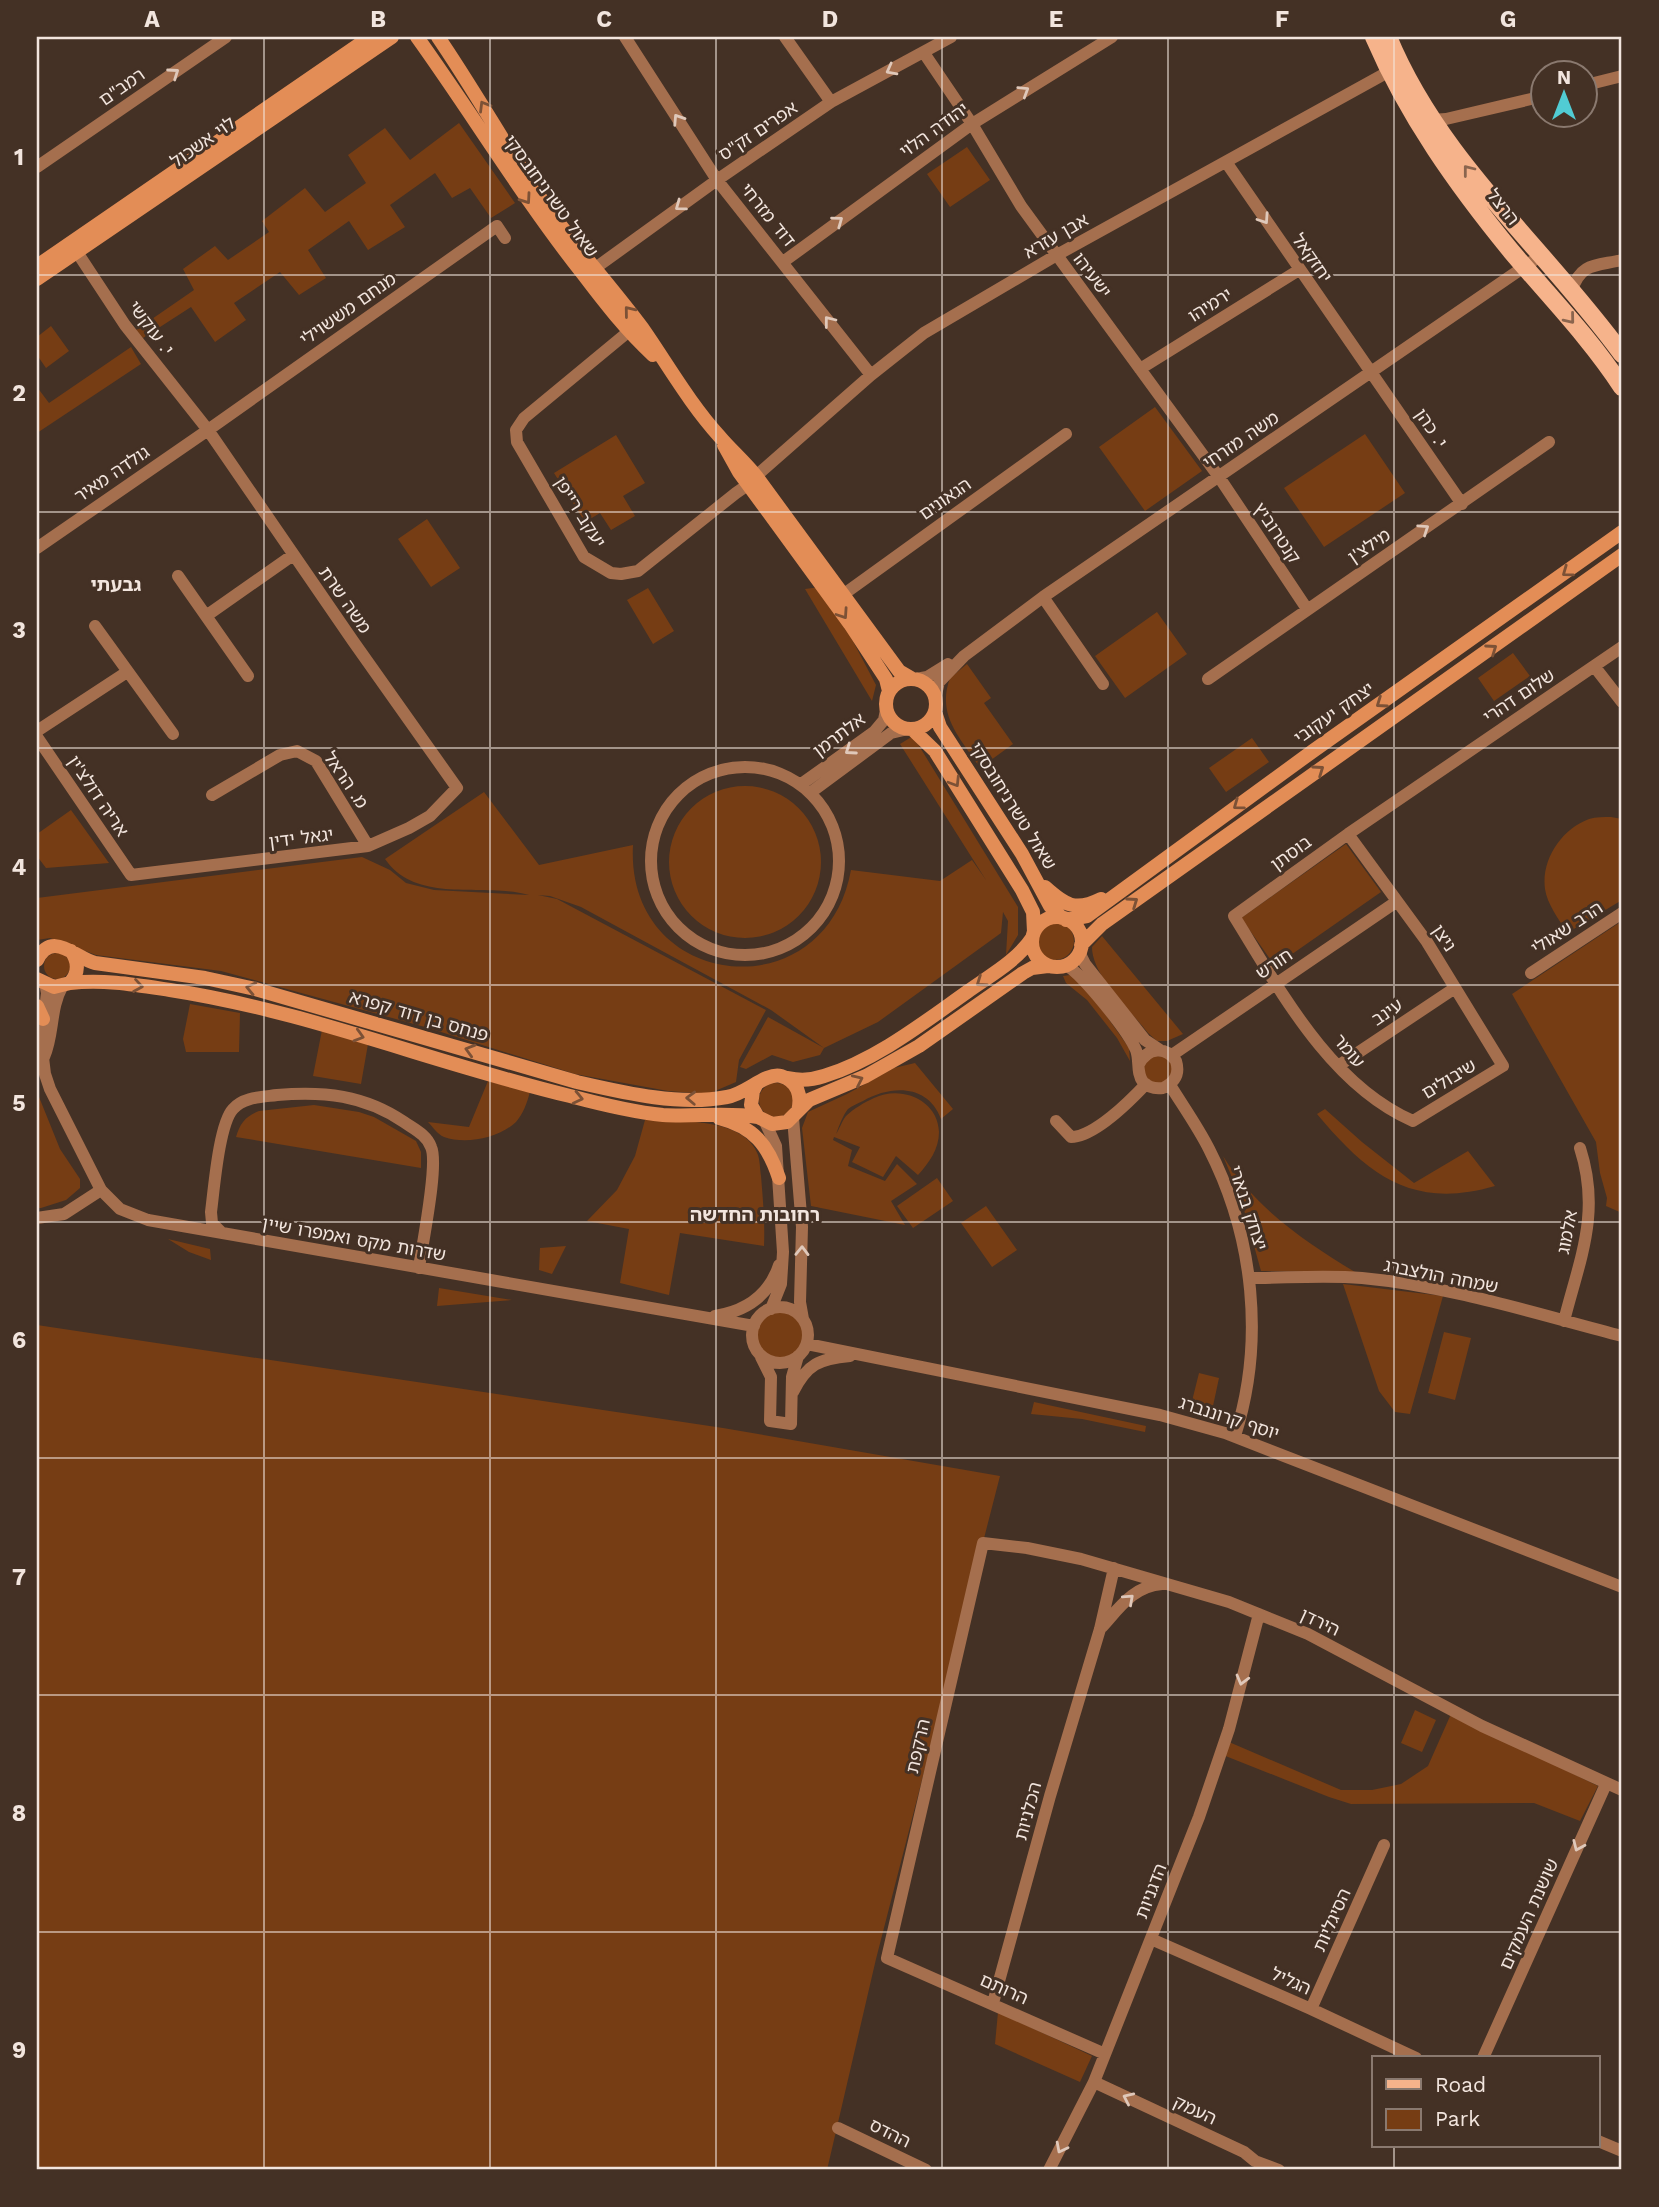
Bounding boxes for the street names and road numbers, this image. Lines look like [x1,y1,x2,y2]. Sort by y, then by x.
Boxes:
street label: רמב"ם [95,63,149,110]
street label: אפרים זק"ס [714,97,801,165]
street label: יהודה הלוי [895,98,972,162]
street label: לוי אשכול [166,112,239,171]
street label: שאול טשרניחובסקי [500,130,603,261]
street label: דוד מזרחי [736,179,800,251]
street label: הרצל [1483,184,1524,229]
street label: אבן עזרא [1020,209,1092,262]
street label: יחזקאל [1288,229,1337,286]
street label: ישעיהו [1069,248,1116,301]
street label: מנחם מששוילי [296,268,400,350]
street label: ירמיהו [1184,283,1236,326]
street label: י. עוקשי [124,297,178,359]
street label: י. כהן [1411,404,1452,451]
street label: משה מזרחי [1199,407,1283,473]
street label: גולדה מאיר [70,441,153,506]
street label: יעקב רייפן [550,472,611,551]
street label: הגאונים [915,473,975,524]
street label: קנטרוביץ [1249,498,1305,567]
street label: מילצ'ן [1343,524,1394,567]
street label: משה שרת [315,562,376,637]
street label: שלום דהרי [1479,664,1558,727]
street label: יצחק יעקובי [1290,677,1378,748]
street label: אלתרמן [808,708,869,761]
street label: שאול טשרניחובסקי [966,738,1061,873]
street label: מ. הראל [320,747,373,812]
street label: אריה דולצ'ין [64,751,133,840]
street label: יגאל ידין [267,823,335,852]
street label: בוסתן [1266,831,1315,874]
street label: הרב שאולי [1527,897,1606,958]
street label: ניצן [1428,920,1461,955]
street label: חורש [1251,944,1296,983]
street label: פנחס בן דוד קפרא [347,986,491,1045]
street label: עינב [1367,994,1406,1030]
street label: עומר [1329,1030,1369,1072]
street label: שיבולים [1418,1054,1480,1103]
street label: יצחק בנארי [1225,1163,1272,1253]
street label: אלמוג [1552,1208,1581,1256]
street label: שדרות מקס ואמפרו שיין [261,1212,448,1265]
street label: שמחה הולצברג [1382,1254,1500,1297]
street label: יוסף קרוננברג [1176,1391,1282,1444]
street label: הירדן [1297,1603,1343,1640]
street label: הרקפת [901,1717,934,1775]
street label: הכלניות [1010,1779,1045,1842]
street label: שושנת העמקים [1495,1855,1562,1973]
street label: הדגניות [1130,1860,1171,1921]
street label: הסיגליות [1308,1885,1355,1955]
street label: הגליל [1268,1962,1315,1999]
street label: הרותם [977,1969,1032,2008]
street label: העמק [1170,2090,1220,2129]
street label: ההדס [866,2114,914,2151]

